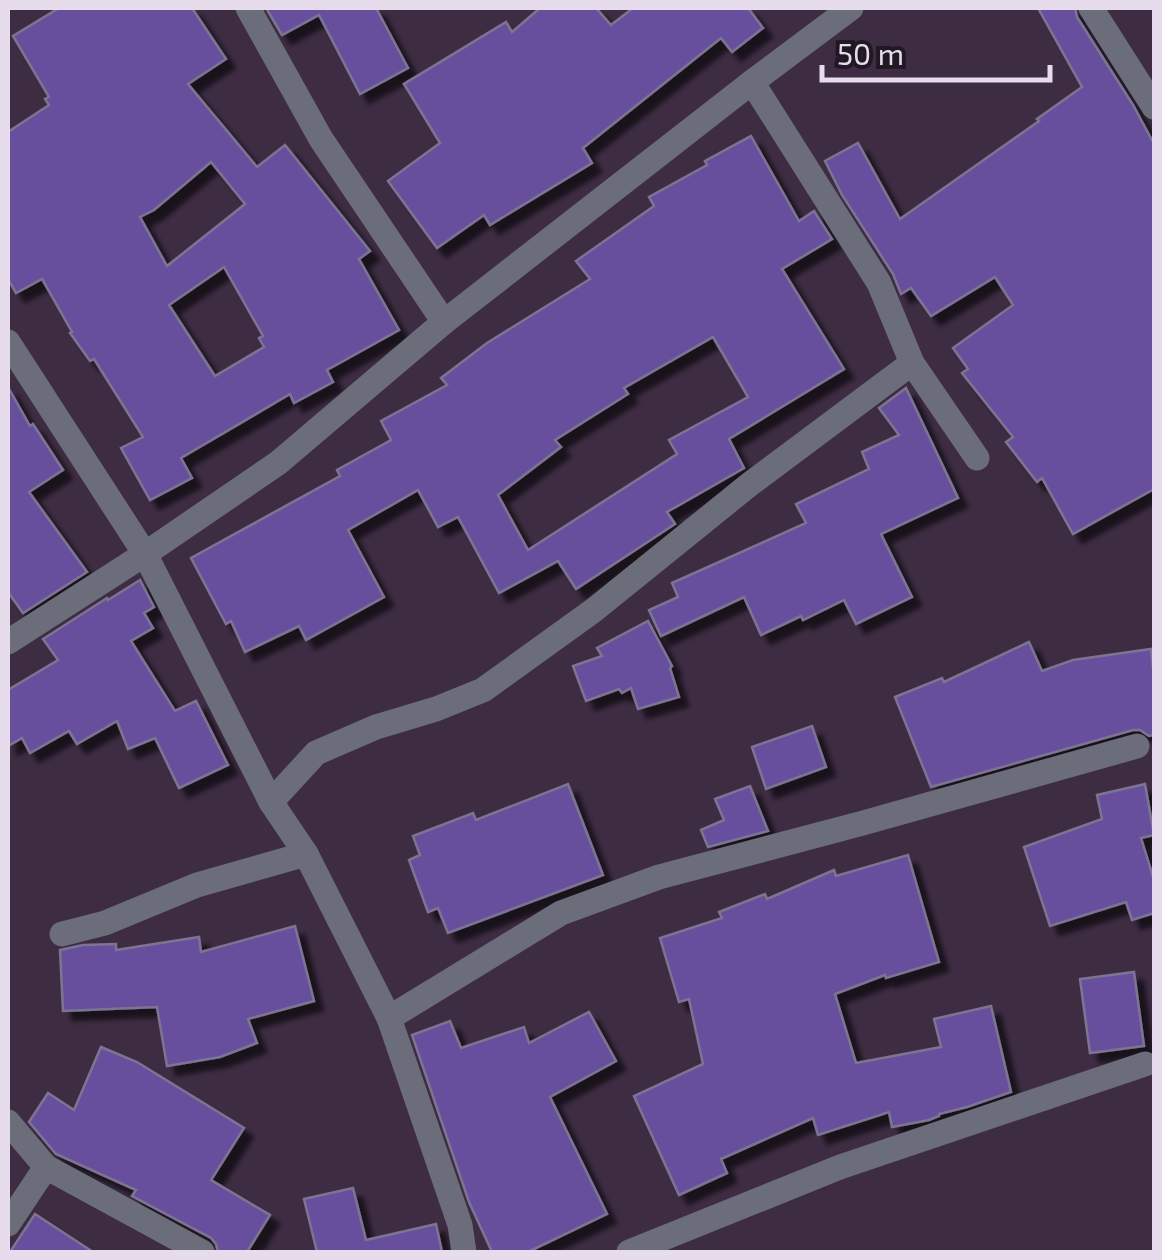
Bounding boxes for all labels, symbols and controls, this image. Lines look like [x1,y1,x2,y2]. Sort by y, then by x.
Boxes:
scale bar [822,20,1050,82]
text: 50 m [837,35,904,71]

